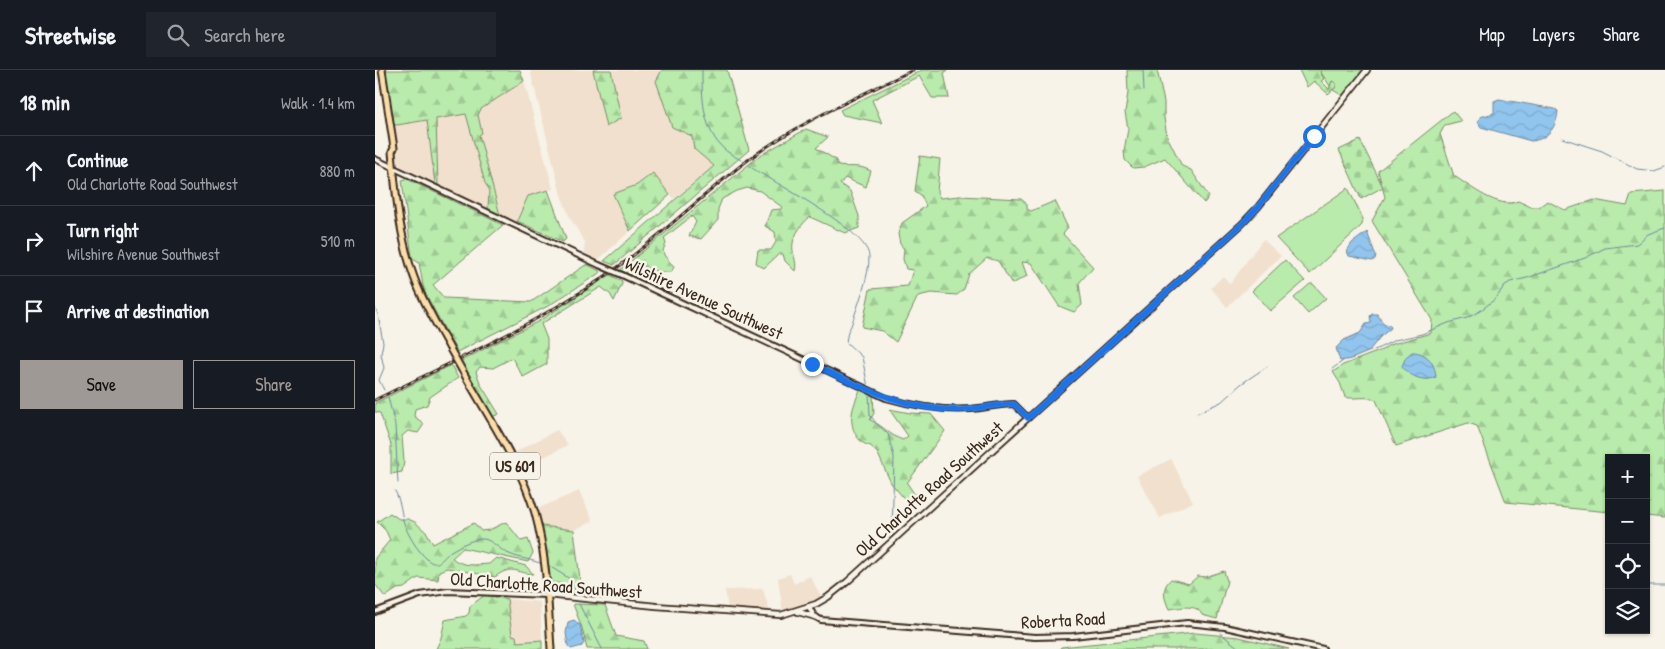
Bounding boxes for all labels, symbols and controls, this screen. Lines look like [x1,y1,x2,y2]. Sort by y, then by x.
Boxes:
search box [146,12,496,57]
text: Streetwise [25,19,116,51]
icon: search [164,21,192,49]
text: Search here [204,22,285,48]
text: Map [1479,22,1505,47]
text: Layers [1533,22,1575,47]
text: Share [1603,22,1640,47]
text: 18 min [20,88,70,117]
text: Walk · 1.4 km [281,92,355,114]
route start [1303,125,1326,148]
text: Continue [67,147,128,173]
icon: ahead [20,157,48,185]
text: 880 m [319,160,355,182]
text: Old Charlotte Road Southwest [67,173,238,195]
text: Turn right [67,217,138,243]
icon: right [20,227,48,255]
text: 510 m [321,230,355,252]
text: Wilshire Avenue Southwest [67,243,219,265]
street label: Wilshire Avenue Southwest [621,250,788,346]
icon: arrive [20,297,48,325]
text: Arrive at destination [67,298,209,324]
route end [801,353,824,376]
button: Save [20,360,183,409]
button: Share [193,360,355,409]
street label: Old Charlotte Road Southwest [849,415,1009,562]
road number: US 601 [490,452,540,480]
map controls [1605,454,1650,634]
button: + [1605,454,1650,499]
button: − [1605,499,1650,544]
button: locate [1605,544,1650,589]
street label: Old Charlotte Road Southwest [449,566,643,604]
button: layers [1605,589,1650,634]
street label: Roberta Road [1020,605,1106,635]

